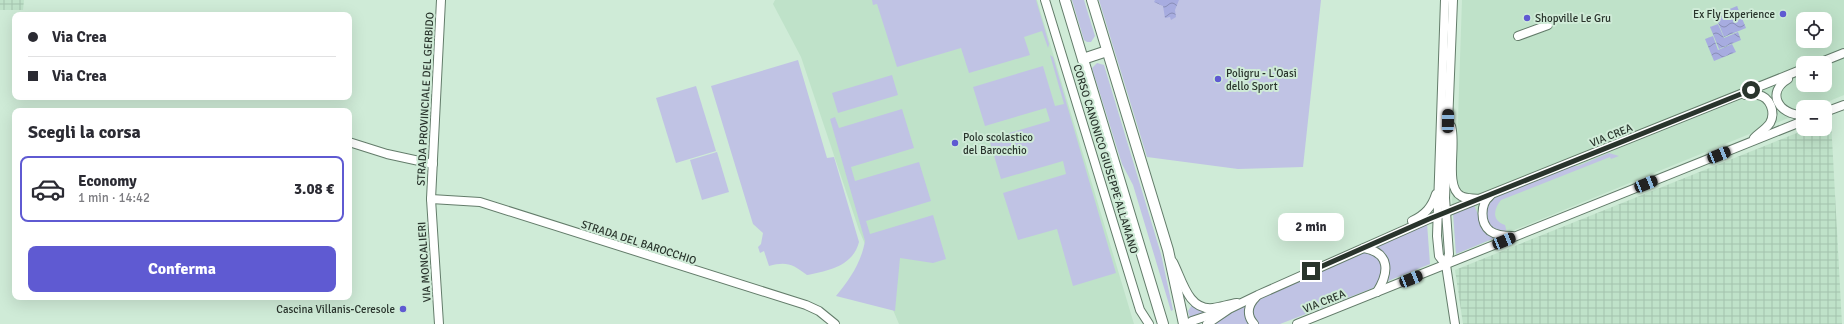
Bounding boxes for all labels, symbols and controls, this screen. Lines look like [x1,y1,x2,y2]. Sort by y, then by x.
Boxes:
place label: Ex Fly Experience [1693,8,1775,21]
marker: Ex Fly Experience [1778,9,1788,19]
street label: STRADA PROVINCIALE DEL GERBIDO [414,12,437,186]
place label: Shopville Le Gru [1535,12,1611,25]
map controls [1796,12,1832,136]
button: locate [1796,12,1832,48]
marker: Shopville Le Gru [1522,13,1532,23]
text: Via Crea [52,28,107,46]
button: + [1796,56,1832,92]
street label: CORSO CANONICO GIUSEPPE ALLAMANO [1070,63,1141,255]
text: Via Crea [52,67,107,85]
place label: Poligru - L'Oasi dello Sport [1226,67,1297,93]
marker: Poligru - L'Oasi dello Sport [1213,74,1223,84]
route start [1742,81,1760,99]
button: − [1796,100,1832,136]
car [1442,109,1454,133]
text: Scegli la corsa [28,121,141,143]
street label: VIA CREA [1588,121,1635,150]
place label: Polo scolastico del Barocchio [963,131,1033,157]
marker: Polo scolastico del Barocchio [950,138,960,148]
car [1706,145,1732,165]
icon: car [30,171,66,207]
text: Economy [78,172,137,190]
car [1633,174,1659,194]
text: 3.08 € [294,180,334,198]
text: 1 min · 14:42 [78,190,150,206]
callout: 2 min [1278,213,1344,241]
street label: STRADA DEL BAROCCHIO [580,218,698,267]
text: 2 min [1295,219,1327,235]
street label: VIA MONCALIERI [415,221,434,303]
car [1491,231,1517,251]
button: Conferma [28,246,336,292]
route end [1302,262,1320,280]
car [1398,269,1424,289]
street label: VIA CREA [1301,287,1348,316]
place label: Cascina Villanis-Ceresole [276,303,395,316]
marker: Cascina Villanis-Ceresole [398,304,408,314]

